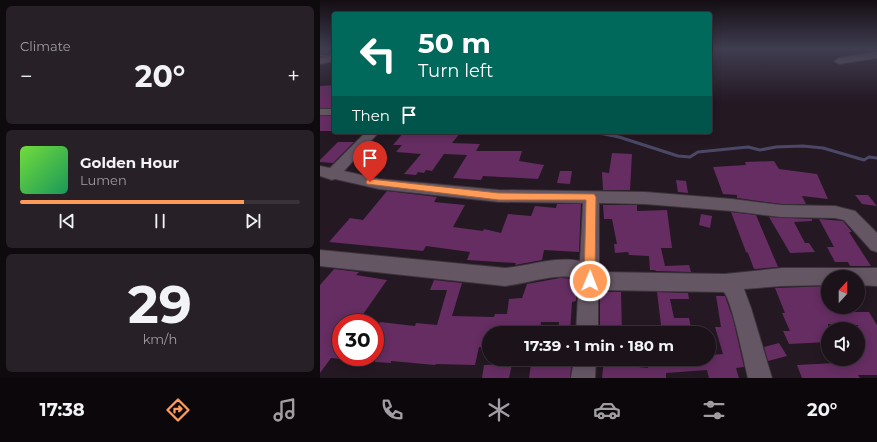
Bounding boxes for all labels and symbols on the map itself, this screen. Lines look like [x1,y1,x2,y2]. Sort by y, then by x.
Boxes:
pin [353,141,387,182]
position arrow [569,260,611,302]
north arrow [821,270,865,314]
speed limit sign: 30 [332,314,384,366]

